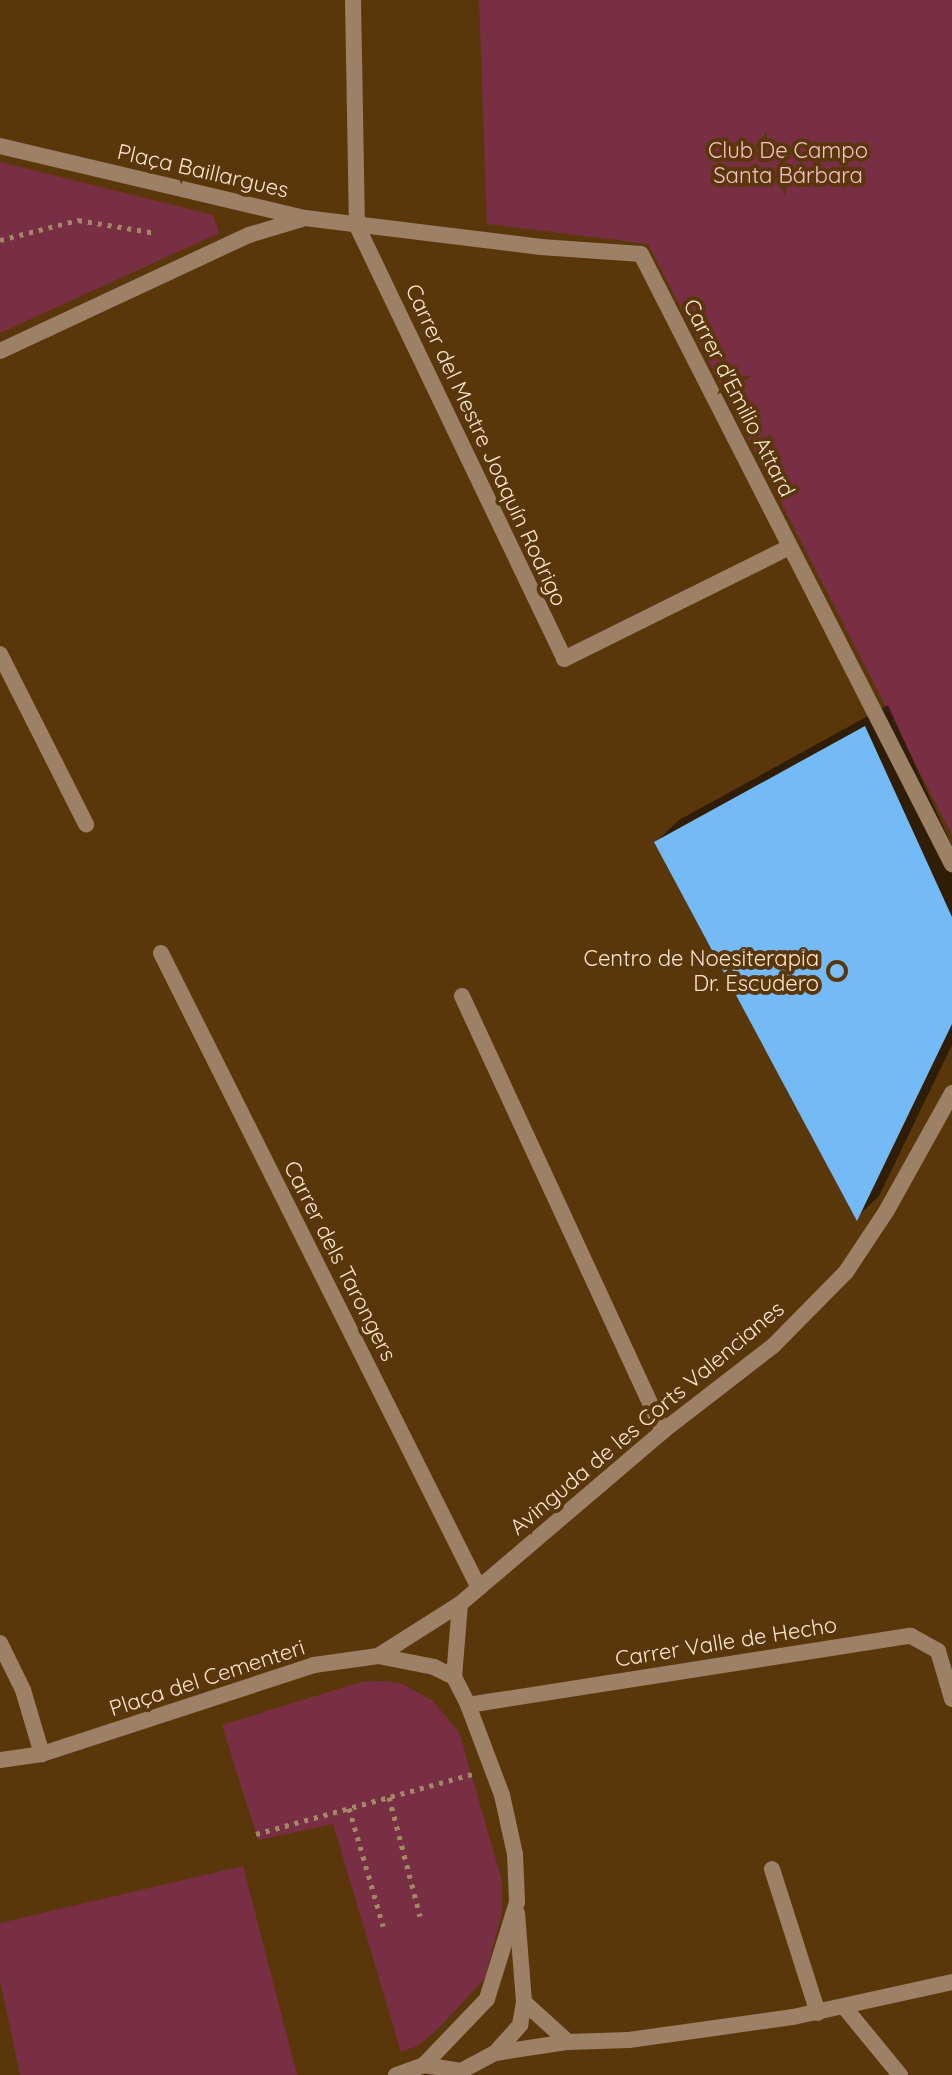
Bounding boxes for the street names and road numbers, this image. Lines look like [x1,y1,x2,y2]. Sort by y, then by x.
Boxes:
street label: Plaça Baillargues [115,138,291,204]
street label: Carrer del Mestre Joaquín Rodrigo [400,280,572,610]
street label: Carrer d'Emilio Attard [678,295,800,501]
street label: Carrer dels Tarongers [278,1156,402,1366]
street label: Avinguda de les Corts Valencianes [505,1296,789,1540]
street label: Carrer Valle de Hecho [613,1611,839,1673]
street label: Plaça del Cementeri [106,1634,308,1722]

